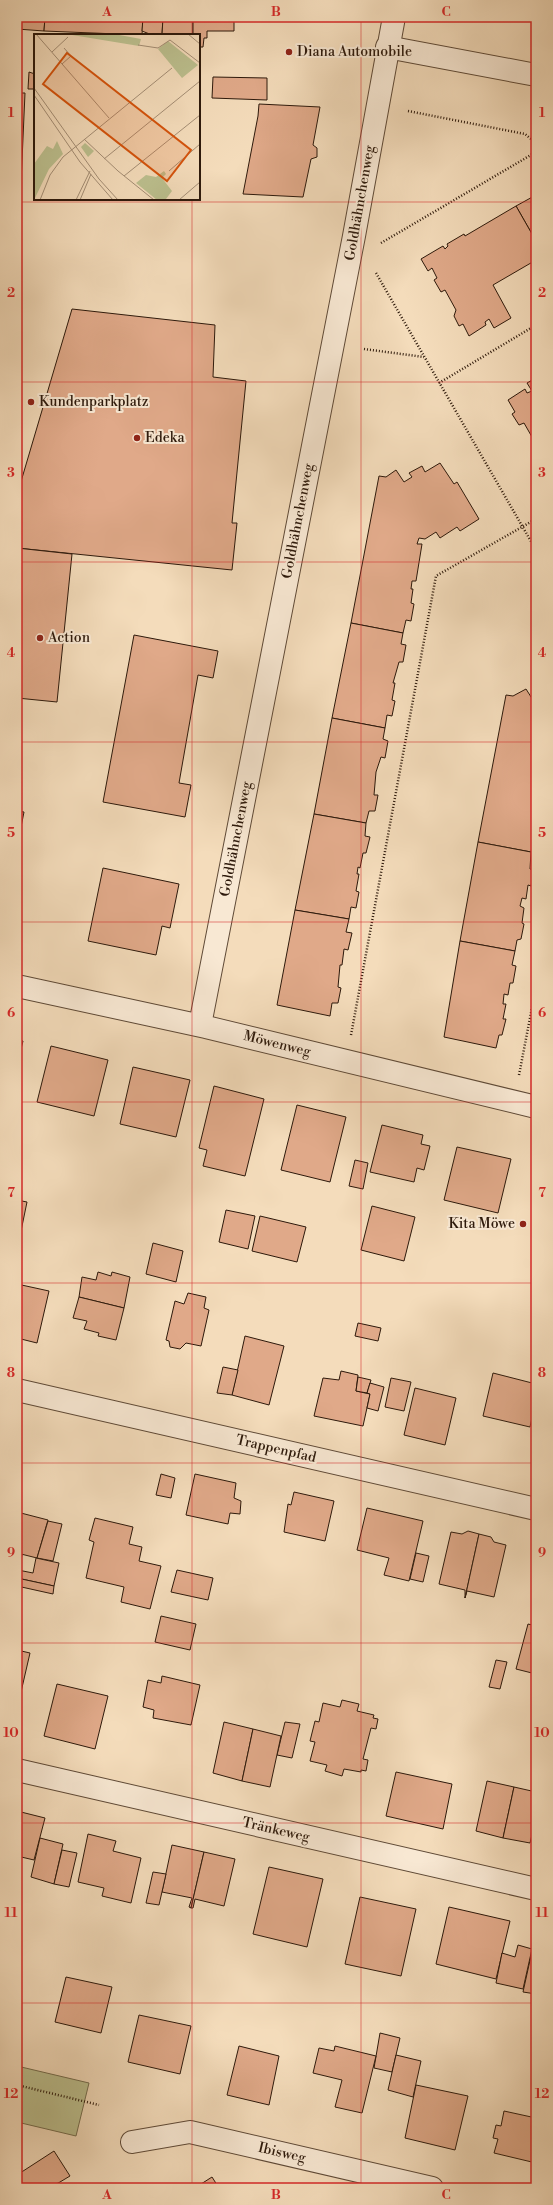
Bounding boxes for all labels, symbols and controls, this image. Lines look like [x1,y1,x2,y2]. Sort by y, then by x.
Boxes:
text: A [101,4,112,20]
text: B [271,4,281,20]
text: C [441,4,451,20]
inset map [34,34,200,200]
place label: Diana Automobile [297,43,412,61]
marker: Diana Automobile [284,47,294,57]
text: 1 [8,105,15,121]
text: 1 [539,105,546,121]
street label: Goldhähnchenweg [341,143,379,262]
text: 2 [7,285,15,301]
text: 2 [538,285,546,301]
place label: Kundenparkplatz [39,393,149,411]
marker: Kundenparkplatz [26,397,36,407]
place label: Edeka [145,429,185,447]
marker: Edeka [132,433,142,443]
street label: Goldhähnchenweg [278,461,318,580]
text: 3 [7,465,15,481]
text: 3 [538,465,546,481]
place label: Action [47,629,91,647]
marker: Action [35,633,45,643]
text: 4 [7,645,16,661]
text: 4 [538,645,547,661]
street label: Goldhähnchenweg [216,779,256,898]
text: 5 [7,825,15,841]
text: 5 [538,825,546,841]
text: 6 [7,1005,15,1021]
text: 6 [538,1005,546,1021]
street label: Möwenweg [241,1027,313,1061]
text: 7 [7,1185,15,1201]
text: 7 [538,1185,546,1201]
place label: Kita Möwe [449,1215,515,1233]
marker: Kita Möwe [518,1219,528,1229]
text: 8 [7,1365,15,1381]
text: 8 [538,1365,546,1381]
street label: Trappenpfad [234,1431,318,1467]
text: 9 [7,1545,15,1561]
text: 9 [538,1545,546,1561]
text: 10 [3,1725,19,1741]
text: 10 [534,1725,550,1741]
street label: Tränkeweg [240,1813,312,1847]
text: 11 [5,1905,18,1921]
text: 11 [536,1905,549,1921]
text: 12 [4,2086,18,2102]
text: 12 [535,2086,549,2102]
street label: Ibisweg [256,2139,308,2167]
text: A [101,2187,112,2203]
text: B [271,2187,281,2203]
text: C [441,2187,451,2203]

